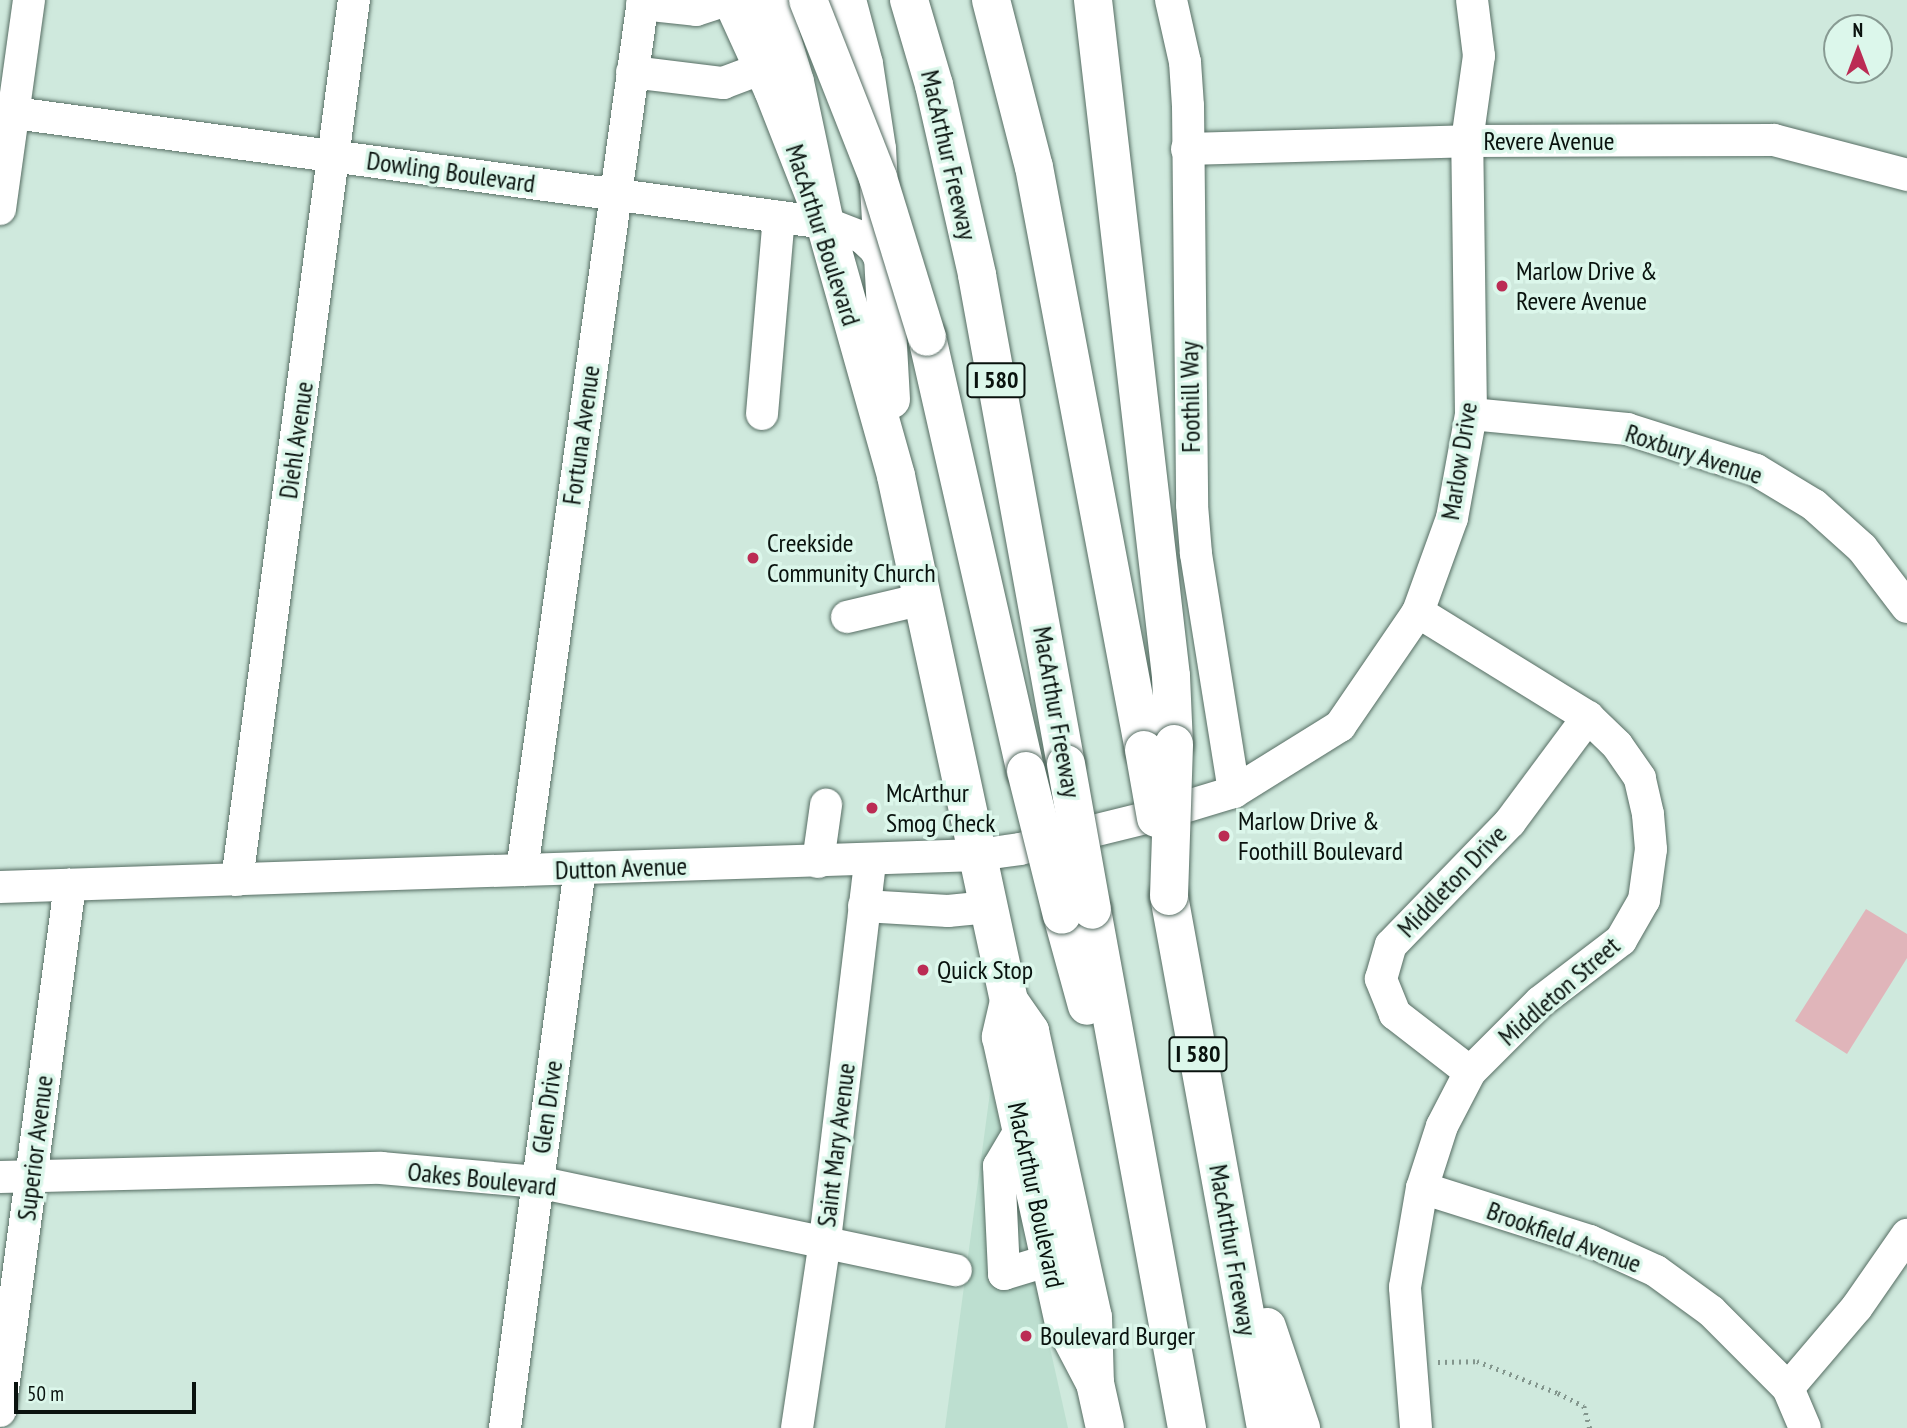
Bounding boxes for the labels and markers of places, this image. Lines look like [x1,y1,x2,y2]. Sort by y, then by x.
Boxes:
place label: Marlow Drive & Revere Avenue [1516,255,1658,316]
marker: Marlow Drive & Revere Avenue [1494,278,1510,294]
place label: Creekside Community Church [767,527,936,588]
marker: Creekside Community Church [745,550,761,566]
place label: McArthur Smog Check [886,777,995,838]
marker: McArthur Smog Check [864,800,880,816]
place label: Marlow Drive & Foothill Boulevard [1238,805,1403,866]
marker: Marlow Drive & Foothill Boulevard [1216,828,1232,844]
place label: Quick Stop [937,954,1034,986]
marker: Quick Stop [915,962,931,978]
place label: Boulevard Burger [1040,1320,1195,1352]
marker: Boulevard Burger [1018,1328,1034,1344]

